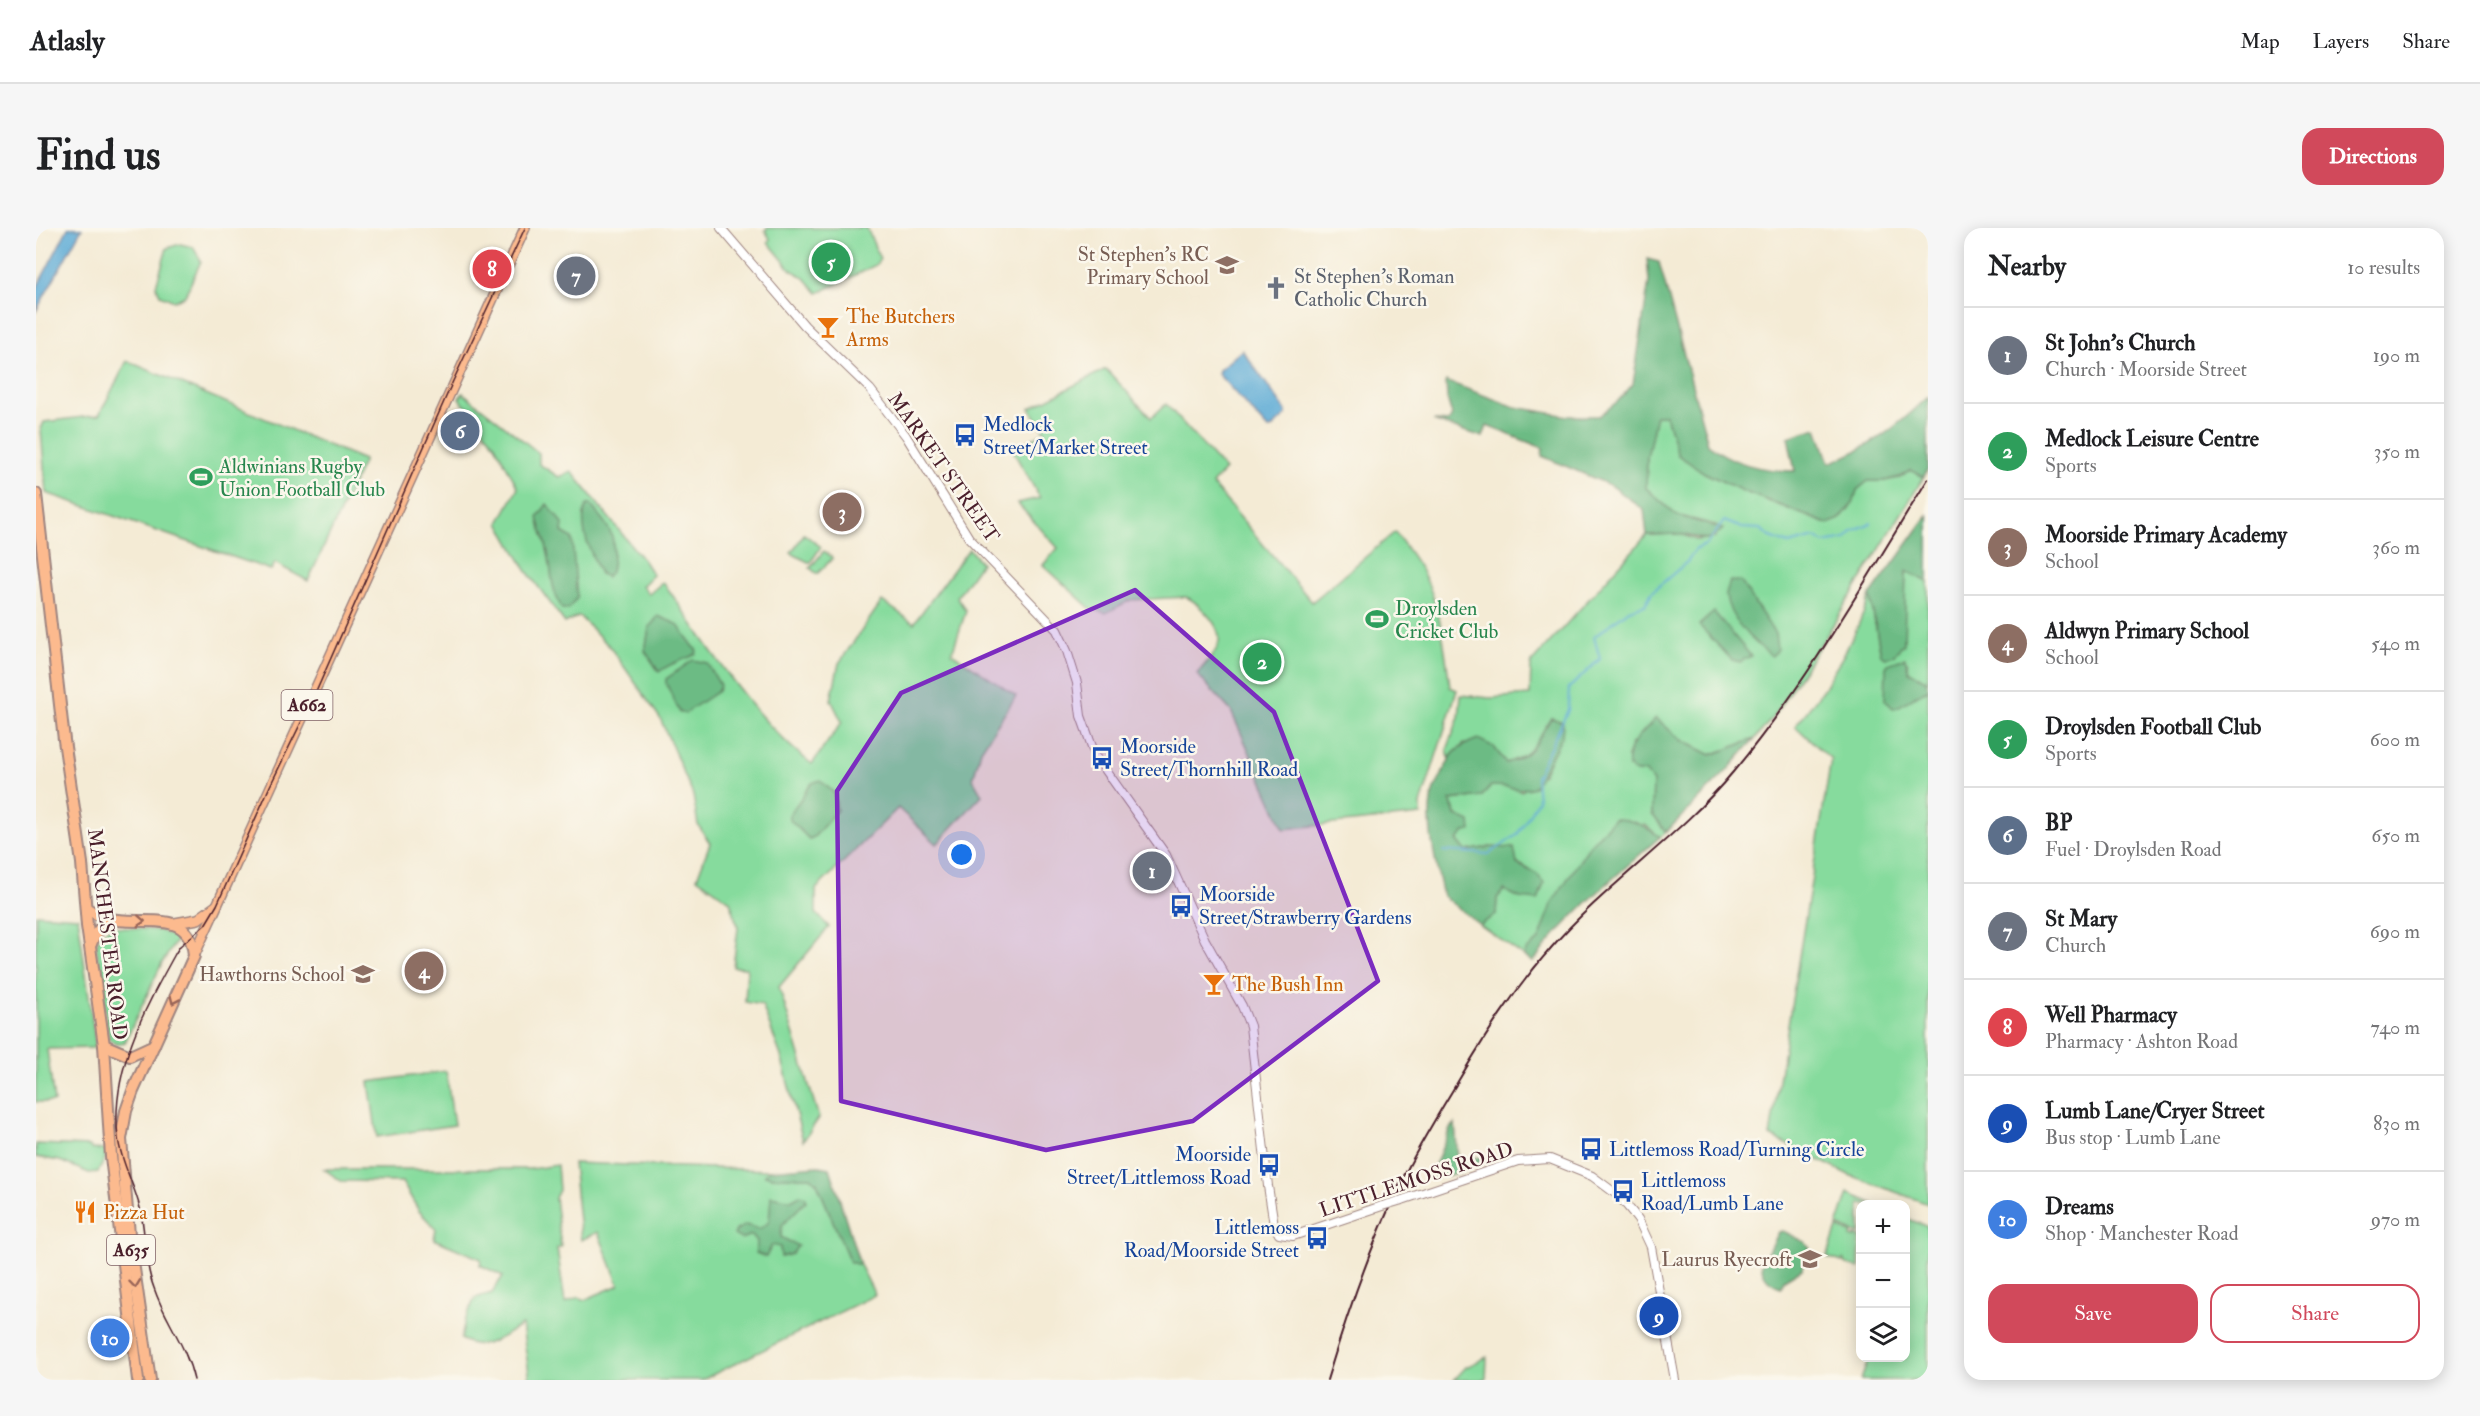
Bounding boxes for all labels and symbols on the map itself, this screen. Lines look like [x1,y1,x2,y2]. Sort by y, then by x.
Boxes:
pin: 5 [812,240,850,285]
place label: St Stephen's RC Primary School [1078,242,1209,290]
pin: 8 [472,246,512,291]
school or university icon: St Stephen's RC Primary School [1214,252,1240,278]
pin: 7 [556,254,596,298]
place label: St Stephen's Roman Catholic Church [1294,264,1455,312]
church icon: St Stephen's Roman Catholic Church [1263,275,1289,301]
place label: The Butchers Arms [845,304,955,352]
bar icon: The Butchers Arms [815,314,841,340]
street label: MARKET STREET [882,387,1005,547]
pin: 6 [440,408,480,454]
place label: Medlock Street/Market Street [983,412,1148,460]
bus stop icon: Medlock Street/Market Street [952,422,978,448]
place label: Aldwinians Rugby Union Football Club [218,454,385,502]
sports icon: Aldwinians Rugby Union Football Club [188,464,214,490]
pin: 3 [822,490,862,534]
place label: Droylsden Cricket Club [1395,596,1498,644]
sports icon: Droylsden Cricket Club [1364,606,1390,632]
pin: 2 [1242,640,1282,684]
road number: A662 [282,690,332,720]
place label: Moorside Street/Thornhill Road [1120,734,1298,782]
bus stop icon: Moorside Street/Thornhill Road [1089,745,1115,771]
street label: MANCHESTER ROAD [82,827,133,1041]
your location [947,840,976,869]
pin: 1 [1132,848,1172,894]
place label: Moorside Street/Strawberry Gardens [1199,882,1412,930]
bus stop icon: Moorside Street/Strawberry Gardens [1168,893,1194,919]
one-way arrow [137,914,146,927]
pin: 4 [404,948,444,994]
school or university icon: Hawthorns School [350,961,376,987]
place label: Hawthorns School [199,962,345,987]
bar icon: The Bush Inn [1201,971,1227,997]
place label: The Bush Inn [1232,972,1344,997]
one-way arrow [169,994,181,1005]
street label: LITTLEMOSS ROAD [1316,1136,1516,1223]
bus stop icon: Littlemoss Road/Turning Circle [1578,1136,1604,1162]
place label: Littlemoss Road/Turning Circle [1609,1137,1864,1162]
place label: Moorside Street/Littlemoss Road [1067,1142,1251,1190]
bus stop icon: Moorside Street/Littlemoss Road [1256,1152,1282,1178]
place label: Littlemoss Road/Lumb Lane [1641,1168,1784,1216]
bus stop icon: Littlemoss Road/Lumb Lane [1610,1178,1636,1204]
restaurant icon: Pizza Hut [72,1199,98,1225]
place label: Pizza Hut [103,1200,185,1225]
place label: Littlemoss Road/Moorside Street [1124,1215,1300,1263]
bus stop icon: Littlemoss Road/Moorside Street [1304,1225,1330,1251]
road number: A635 [107,1235,155,1265]
school or university icon: Laurus Ryecroft [1797,1246,1823,1272]
place label: Laurus Ryecroft [1661,1247,1793,1272]
one-way arrow [129,1279,141,1289]
pin: 9 [1640,1294,1678,1338]
pin: 10 [90,1316,130,1360]

